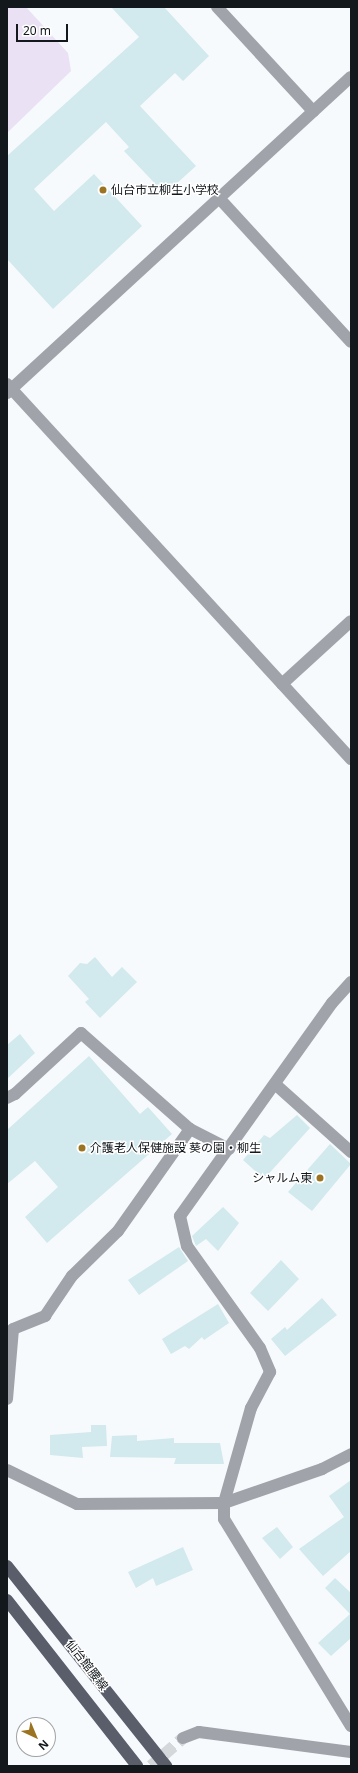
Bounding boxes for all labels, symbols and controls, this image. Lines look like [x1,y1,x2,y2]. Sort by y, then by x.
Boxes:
scale bar [18,16,70,42]
text: 20 m [23,22,51,39]
place label: 仙台市立柳生小学校 [111,183,219,197]
marker: 仙台市立柳生小学校 [98,185,108,195]
place label: 介護老人保健施設 葵の園・柳生 [90,1141,261,1155]
marker: 介護老人保健施設 葵の園・柳生 [77,1143,87,1153]
place label: シャルム東 [252,1171,312,1185]
marker: シャルム東 [315,1173,325,1183]
street label: 仙台館腰線 [63,1637,111,1693]
north arrow [16,1717,56,1757]
text: N [36,1737,52,1754]

